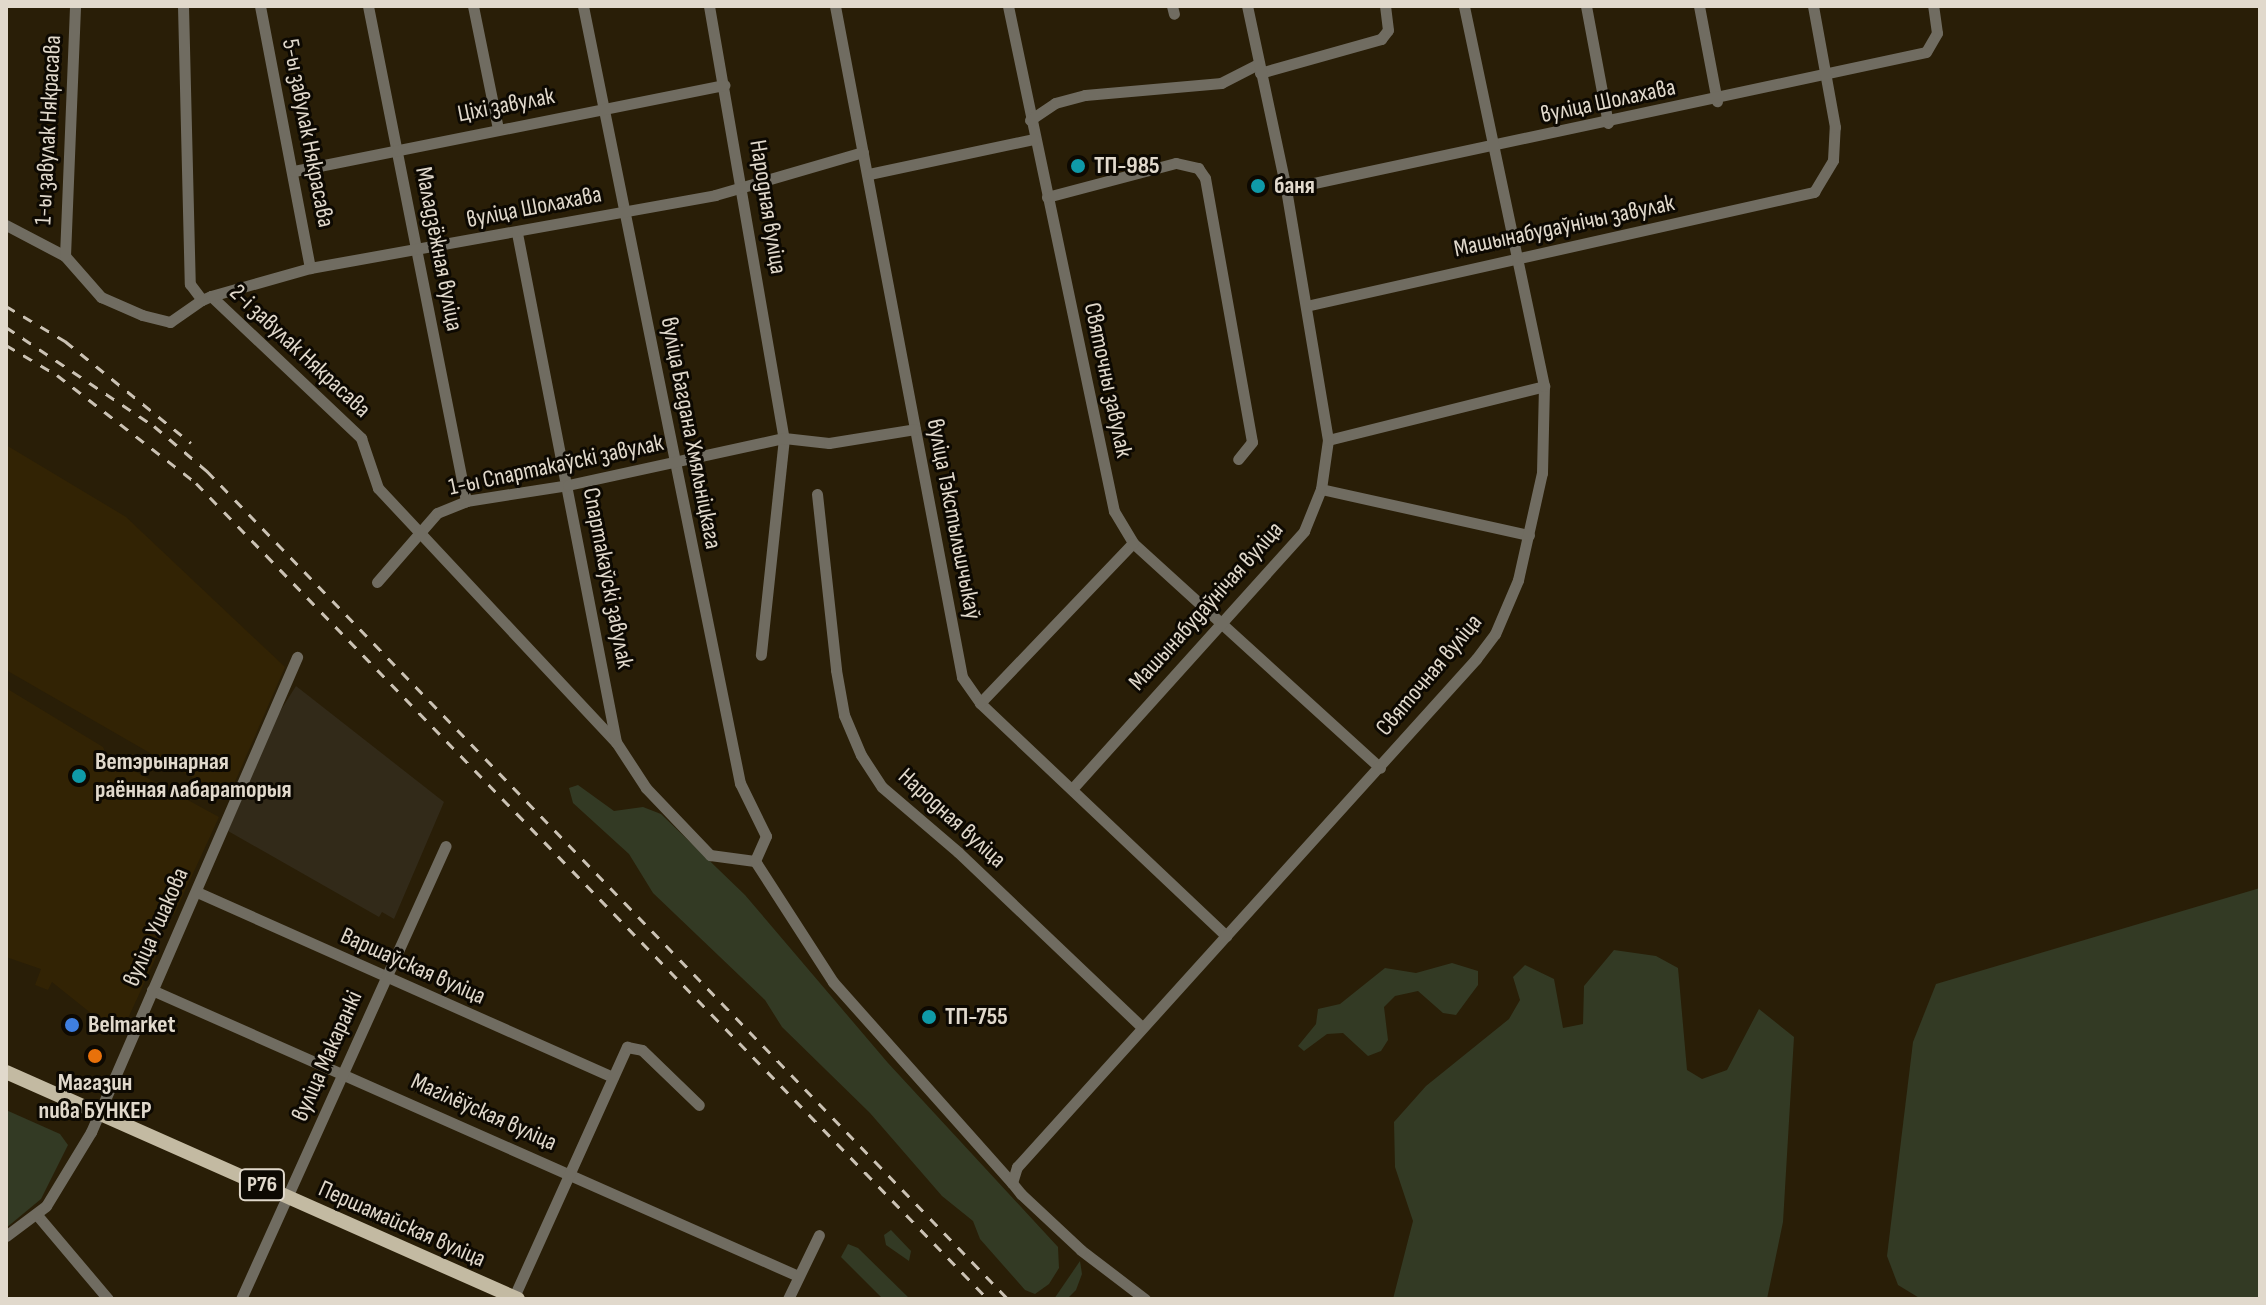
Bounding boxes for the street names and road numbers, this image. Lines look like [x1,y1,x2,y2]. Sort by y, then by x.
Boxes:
street label: 1-ы завулак Някрасава [29,34,67,226]
street label: 5-ы завулак Някрасава [276,36,340,230]
street label: вуліца Шолахава [1538,73,1678,129]
street label: Ціхі завулак [455,82,557,128]
street label: Народная вуліца [743,138,793,276]
street label: Маладзёжная вуліца [409,164,469,334]
street label: вуліца Шолахава [464,180,604,234]
street label: Машынабудаўнічы завулак [1451,189,1677,263]
street label: 2-і завулак Някрасава [223,278,377,424]
street label: Святочны завулак [1078,300,1138,460]
street label: вуліца Багдана Хмяльніцкага [654,315,728,551]
street label: вуліца Тэкстыльшчыкаў [920,416,988,622]
street label: 1-ы Спартакаўскі завулак [446,428,666,502]
street label: Спартакаўскі завулак [576,485,640,671]
street label: Машынабудаўнічая вуліца [1123,516,1289,696]
street label: Святочная вуліца [1370,608,1488,742]
street label: Народная вуліца [892,762,1012,874]
street label: вуліца Ушакова [117,863,195,991]
street label: Варшаўская вуліца [336,921,490,1011]
street label: вуліца Макаранкі [285,986,369,1126]
street label: Магілёўская вуліца [407,1067,561,1157]
road number: Р76 [238,1167,286,1203]
street label: Першамайская вуліца [314,1174,490,1274]

